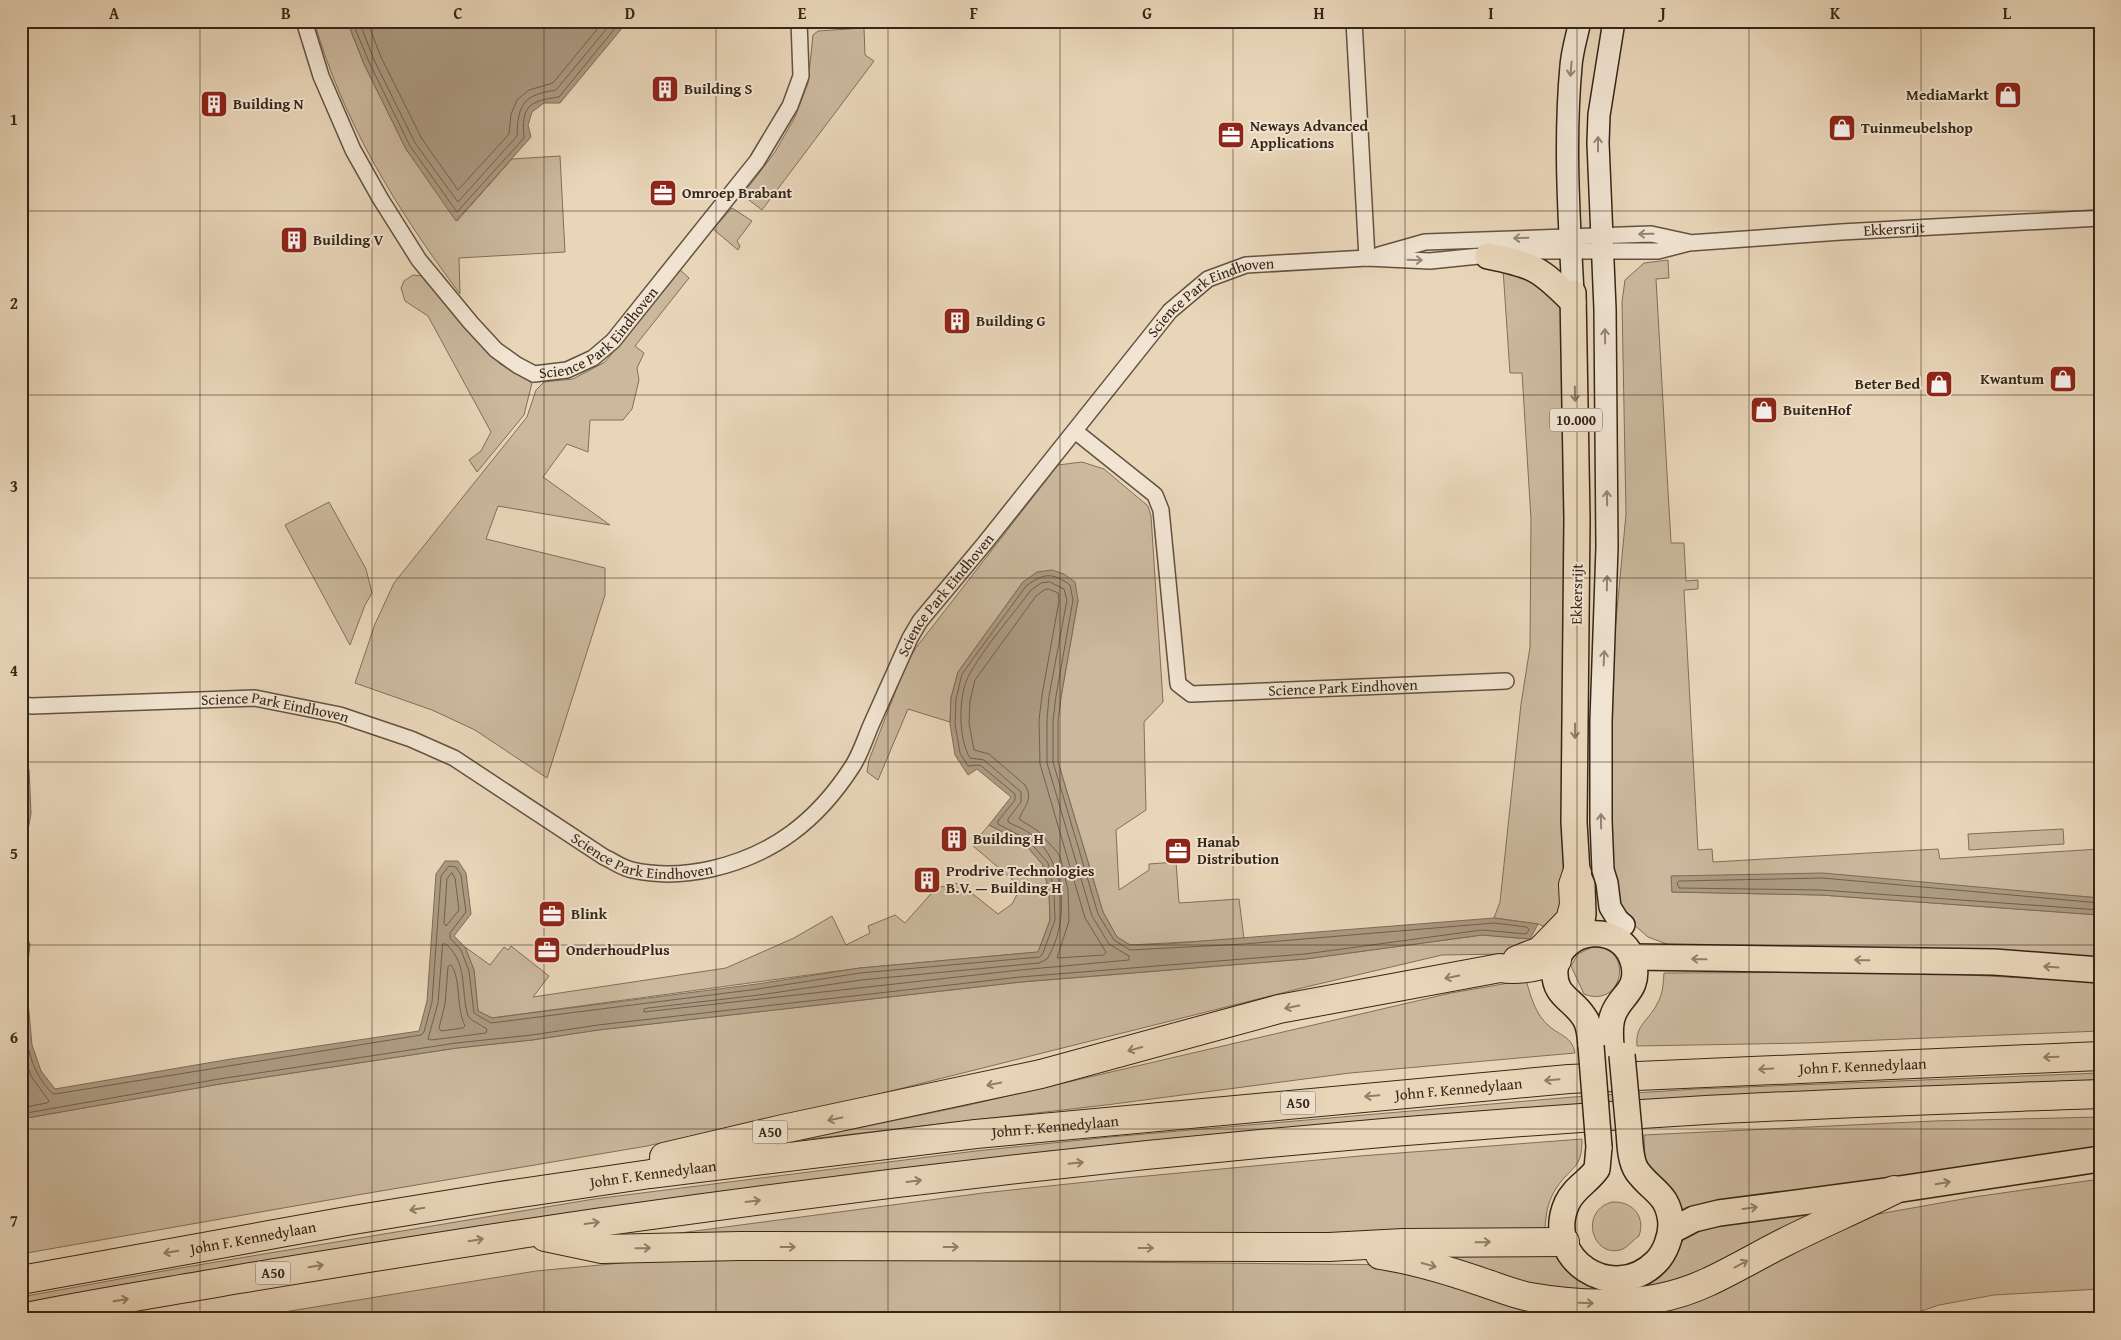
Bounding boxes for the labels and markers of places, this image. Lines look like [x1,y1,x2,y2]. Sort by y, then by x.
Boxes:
building icon: Building S [650,74,680,104]
place label: Building S [684,78,753,99]
shop icon: MediaMarkt [1993,80,2023,110]
place label: MediaMarkt [1906,84,1989,105]
building icon: Building N [199,89,229,119]
place label: Building N [233,93,304,114]
shop icon: Tuinmeubelshop [1827,113,1857,143]
place label: Neways Advanced Applications [1250,115,1369,153]
place label: Tuinmeubelshop [1861,117,1973,138]
office icon: Neways Advanced Applications [1216,120,1246,150]
office icon: Omroep Brabant [648,178,678,208]
place label: Omroep Brabant [682,182,793,203]
building icon: Building V [279,225,309,255]
place label: Building V [313,229,384,250]
building icon: Building G [942,306,972,336]
place label: Building G [976,310,1046,331]
shop icon: Kwantum [2048,364,2078,394]
place label: Kwantum [1980,368,2044,389]
shop icon: Beter Bed [1924,369,1954,399]
place label: Beter Bed [1855,373,1920,394]
shop icon: BuitenHof [1749,395,1779,425]
place label: BuitenHof [1783,399,1853,420]
building icon: Building H [939,824,969,854]
place label: Building H [973,828,1044,849]
place label: Hanab Distribution [1197,831,1279,869]
office icon: Hanab Distribution [1163,836,1193,866]
place label: Prodrive Technologies B.V. — Building H [946,860,1095,898]
building icon: Prodrive Technologies B.V. — Building H [912,865,942,895]
office icon: Blink [537,899,567,929]
place label: Blink [571,903,607,924]
office icon: OnderhoudPlus [532,935,562,965]
place label: OnderhoudPlus [566,939,670,960]

